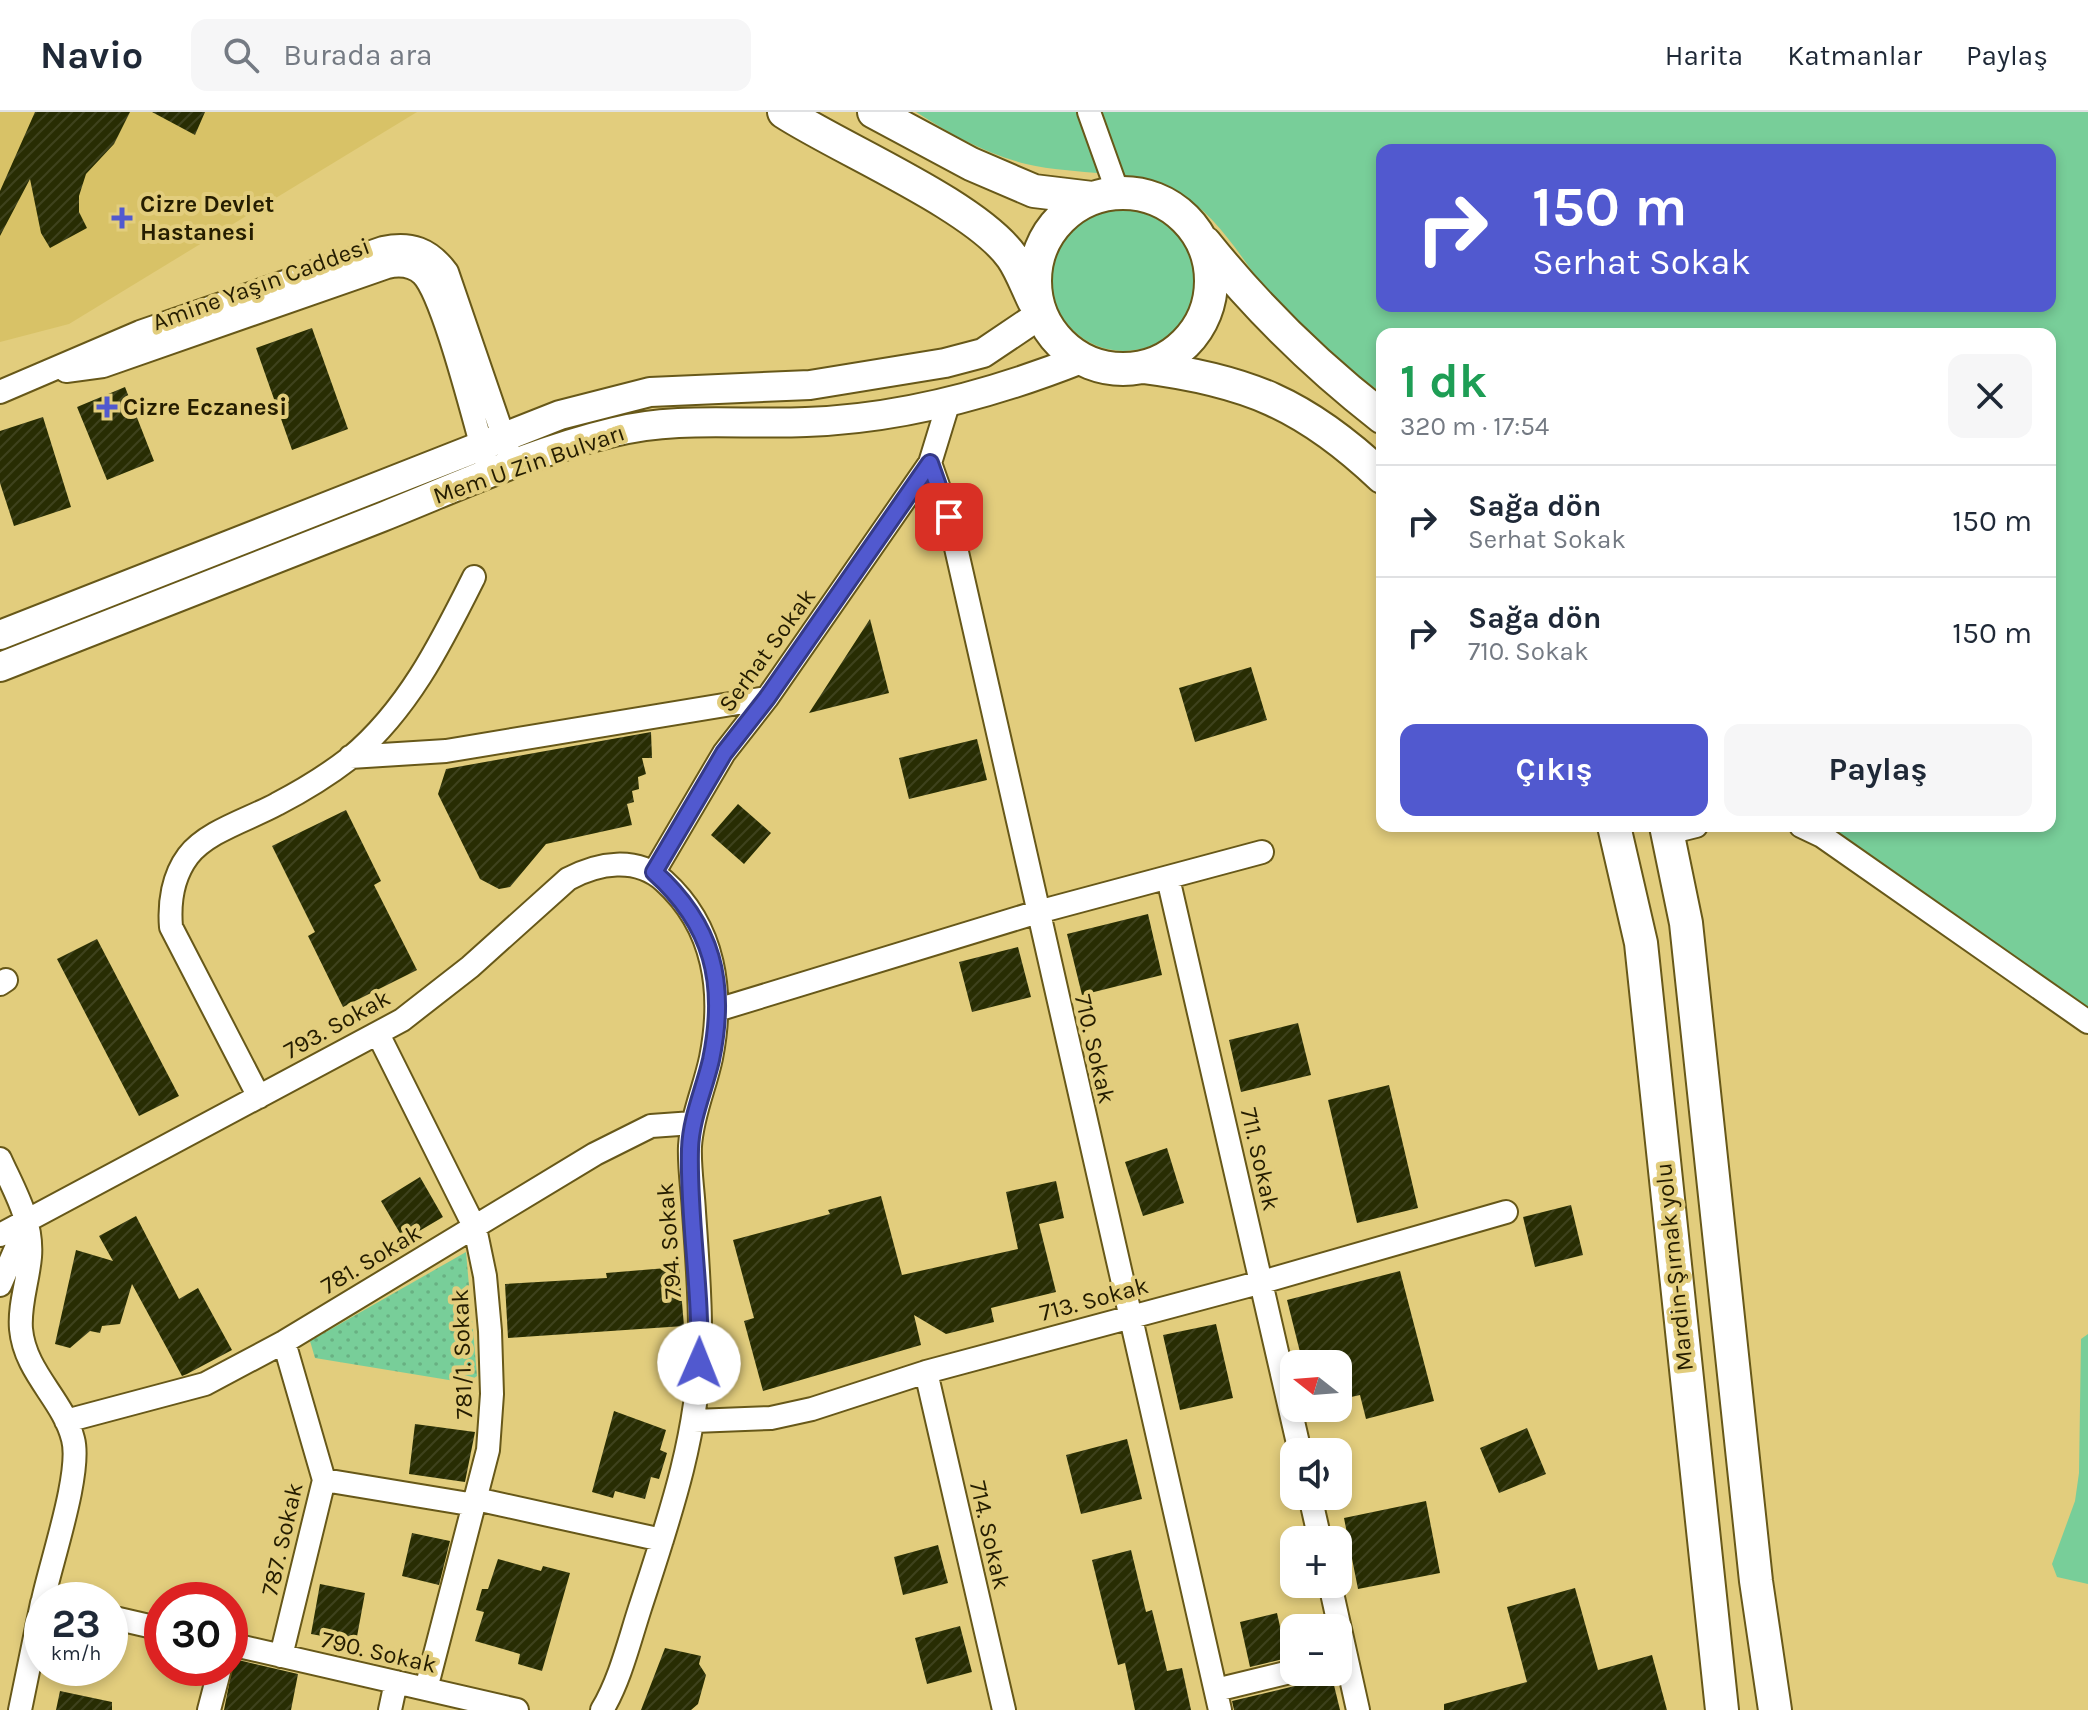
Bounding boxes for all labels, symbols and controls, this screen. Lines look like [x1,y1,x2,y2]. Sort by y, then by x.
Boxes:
search box [191,19,751,91]
text: Navio [40,33,143,78]
icon: search [219,33,263,77]
text: Burada ara [283,37,433,73]
text: Harita [1665,39,1743,72]
text: Katmanlar [1787,39,1922,72]
text: Paylaş [1966,39,2048,72]
text: 150 m [1532,174,1687,239]
icon: right [1400,176,1504,280]
place label: Cizre Devlet Hastanesi [140,190,274,246]
marker: Cizre Devlet Hastanesi [111,207,133,229]
street label: Amine Yaşın Caddesi [149,232,373,336]
text: Serhat Sokak [1532,241,1751,283]
text: 1 dk [1400,353,1487,409]
button: close [1948,354,2032,438]
place label: Cizre Eczanesi [123,393,287,421]
marker: Cizre Eczanesi [98,398,116,416]
text: 320 m · 17:54 [1400,411,1549,442]
street label: Mem U Zin Bulvarı [429,418,629,510]
pin [915,483,983,551]
text: Sağa dön [1468,488,1601,524]
icon: arrive [927,495,971,539]
icon: right [1400,499,1444,543]
text: 150 m [1952,503,2032,539]
text: Serhat Sokak [1468,524,1626,555]
street label: Serhat Sokak [713,583,821,717]
text: Sağa dön [1468,600,1601,636]
icon: right [1400,611,1444,655]
text: 150 m [1952,615,2032,651]
text: 710. Sokak [1468,636,1589,667]
button: Çıkış [1400,724,1708,816]
button: Paylaş [1724,724,2032,816]
street label: 793. Sokak [279,983,395,1065]
street label: 710. Sokak [1069,992,1121,1106]
street label: 711. Sokak [1235,1105,1285,1213]
street label: Mardin-Şırnak yolu [1649,1161,1699,1373]
street label: 794. Sokak [651,1182,687,1300]
street label: 781. Sokak [316,1218,426,1300]
street label: 713. Sokak [1037,1271,1151,1327]
street label: 781/1. Sokak [446,1288,478,1420]
position arrow [657,1321,741,1405]
north arrow [1280,1350,1352,1422]
map controls [1280,1350,1352,1686]
button: sound [1280,1438,1352,1510]
street label: 714. Sokak [964,1478,1016,1592]
street label: 787. Sokak [255,1480,309,1598]
button: + [1280,1526,1352,1598]
speed limit sign: 30 [144,1582,248,1686]
text: 23 [51,1600,101,1647]
button: − [1280,1614,1352,1686]
street label: 790. Sokak [319,1625,439,1679]
text: km/h [51,1642,101,1665]

